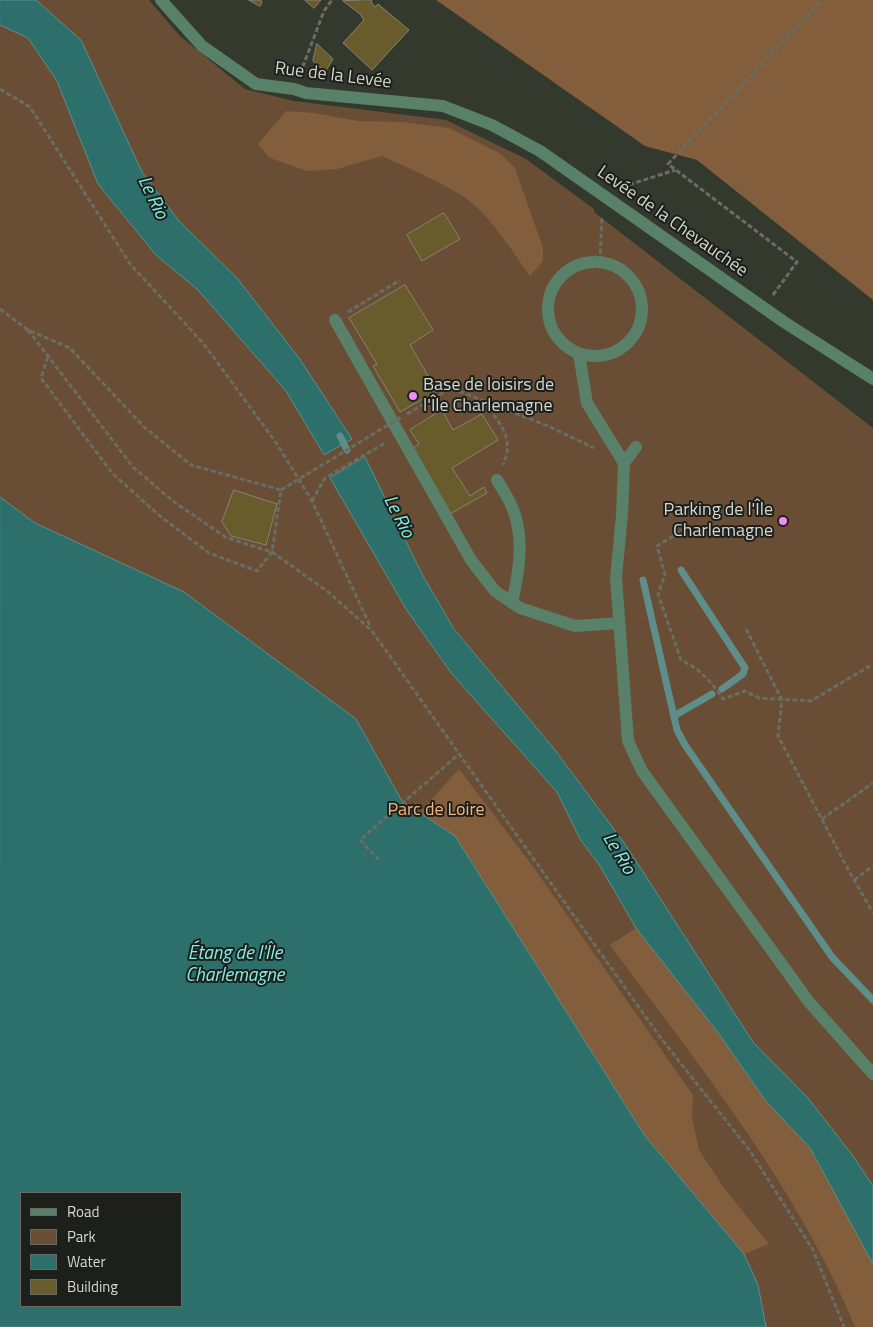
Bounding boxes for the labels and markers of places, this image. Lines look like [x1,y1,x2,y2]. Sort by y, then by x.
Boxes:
place label: Base de loisirs de l'Île Charlemagne [423,375,554,418]
marker: Base de loisirs de l'Île Charlemagne [407,390,419,402]
place label: Parking de l'Île Charlemagne [664,500,773,542]
marker: Parking de l'Île Charlemagne [777,515,789,527]

